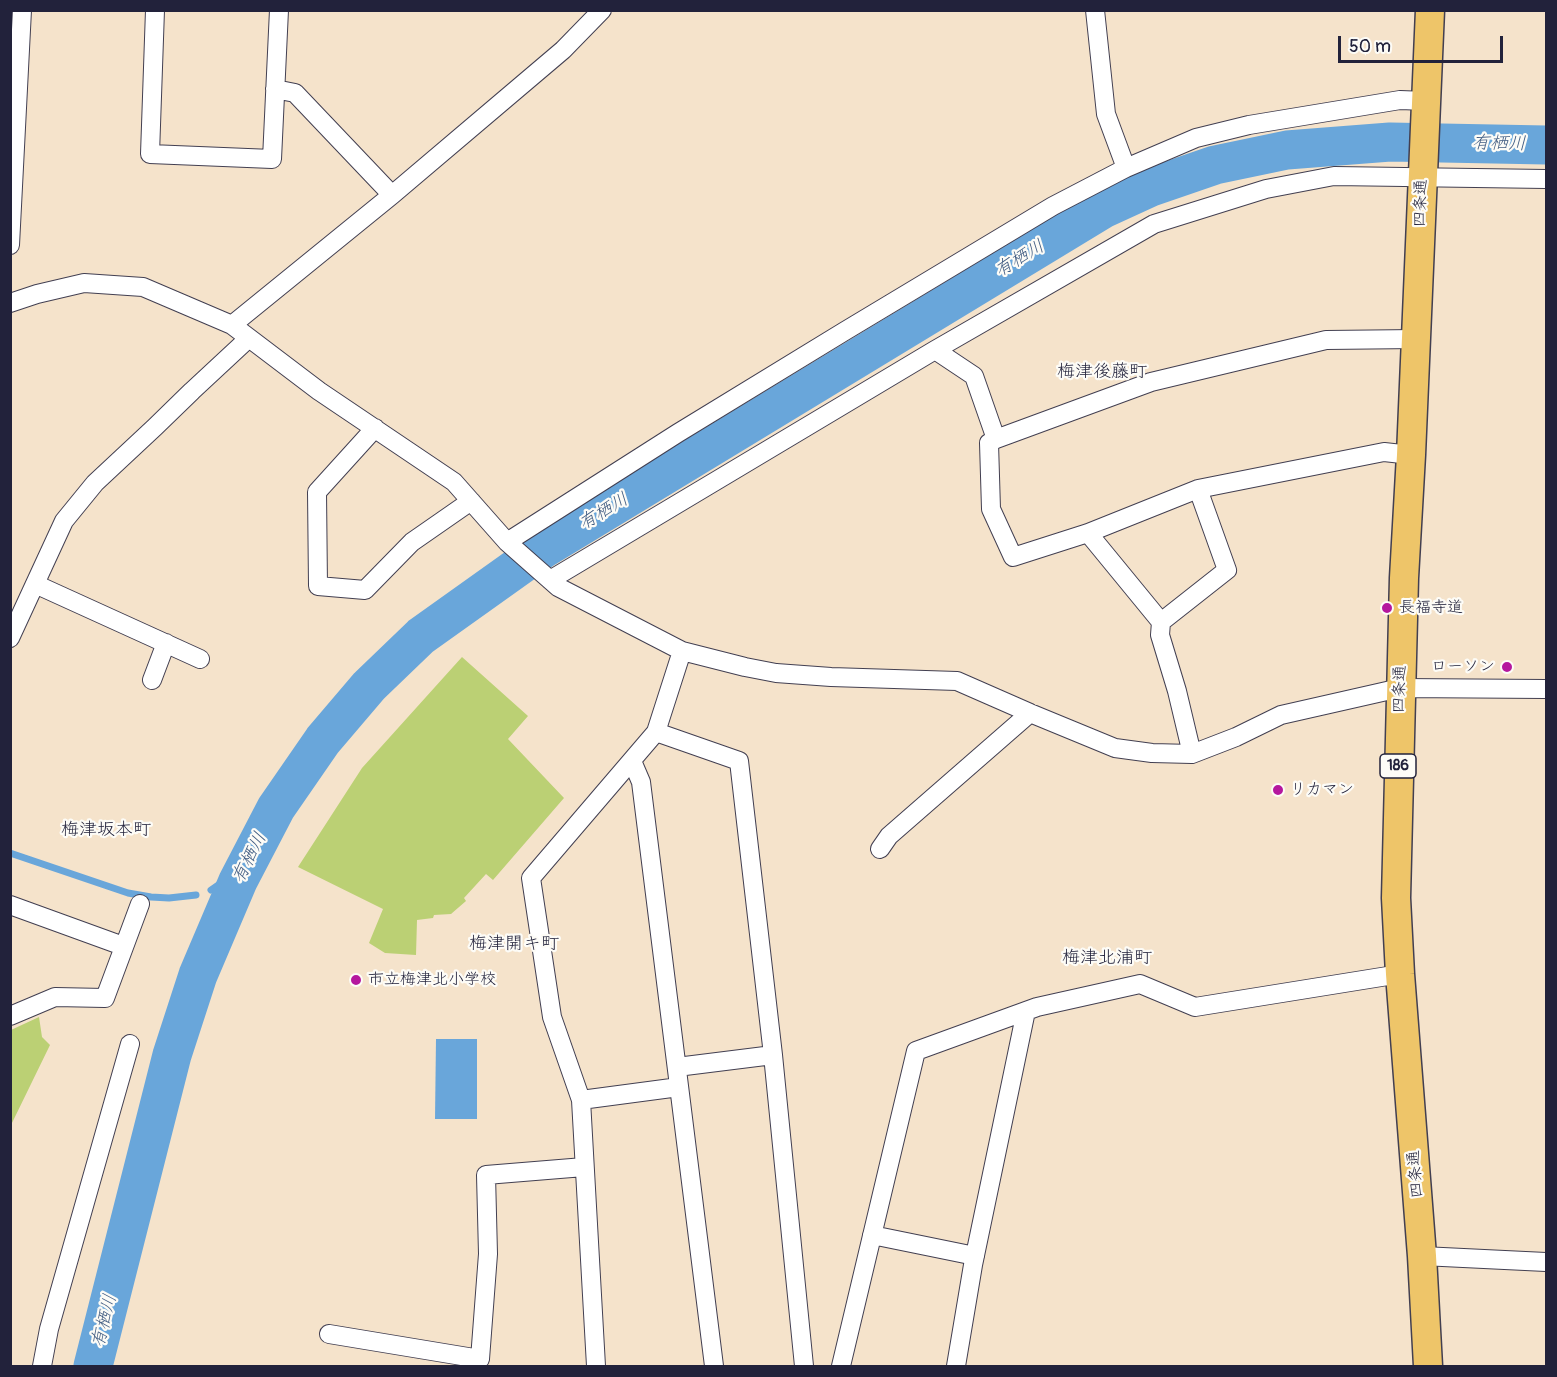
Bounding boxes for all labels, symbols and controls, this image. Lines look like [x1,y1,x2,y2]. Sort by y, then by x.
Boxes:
scale bar [1341,24,1506,62]
text: 50 m [1349,35,1391,58]
water label: 有栖川 [1472,133,1526,155]
street label: 四条通 [1411,179,1431,227]
water label: 有栖川 [991,236,1049,282]
district label: 梅津後藤町 [1057,361,1147,383]
water label: 有栖川 [575,489,633,535]
place label: 長福寺道 [1399,598,1463,618]
marker: 長福寺道 [1380,601,1394,615]
place label: ローソン [1431,657,1495,677]
marker: ローソン [1500,660,1514,674]
street label: 四条通 [1390,665,1410,713]
road number: 186 [1380,754,1416,778]
place label: リカマン [1290,780,1354,800]
marker: リカマン [1271,783,1285,797]
district label: 梅津坂本町 [61,819,151,841]
water label: 有栖川 [228,829,272,887]
district label: 梅津開キ町 [469,933,559,955]
district label: 梅津北浦町 [1062,947,1152,969]
place label: 市立梅津北小学校 [368,970,496,990]
marker: 市立梅津北小学校 [349,973,363,987]
street label: 四条通 [1404,1149,1428,1199]
water label: 有栖川 [88,1292,122,1350]

